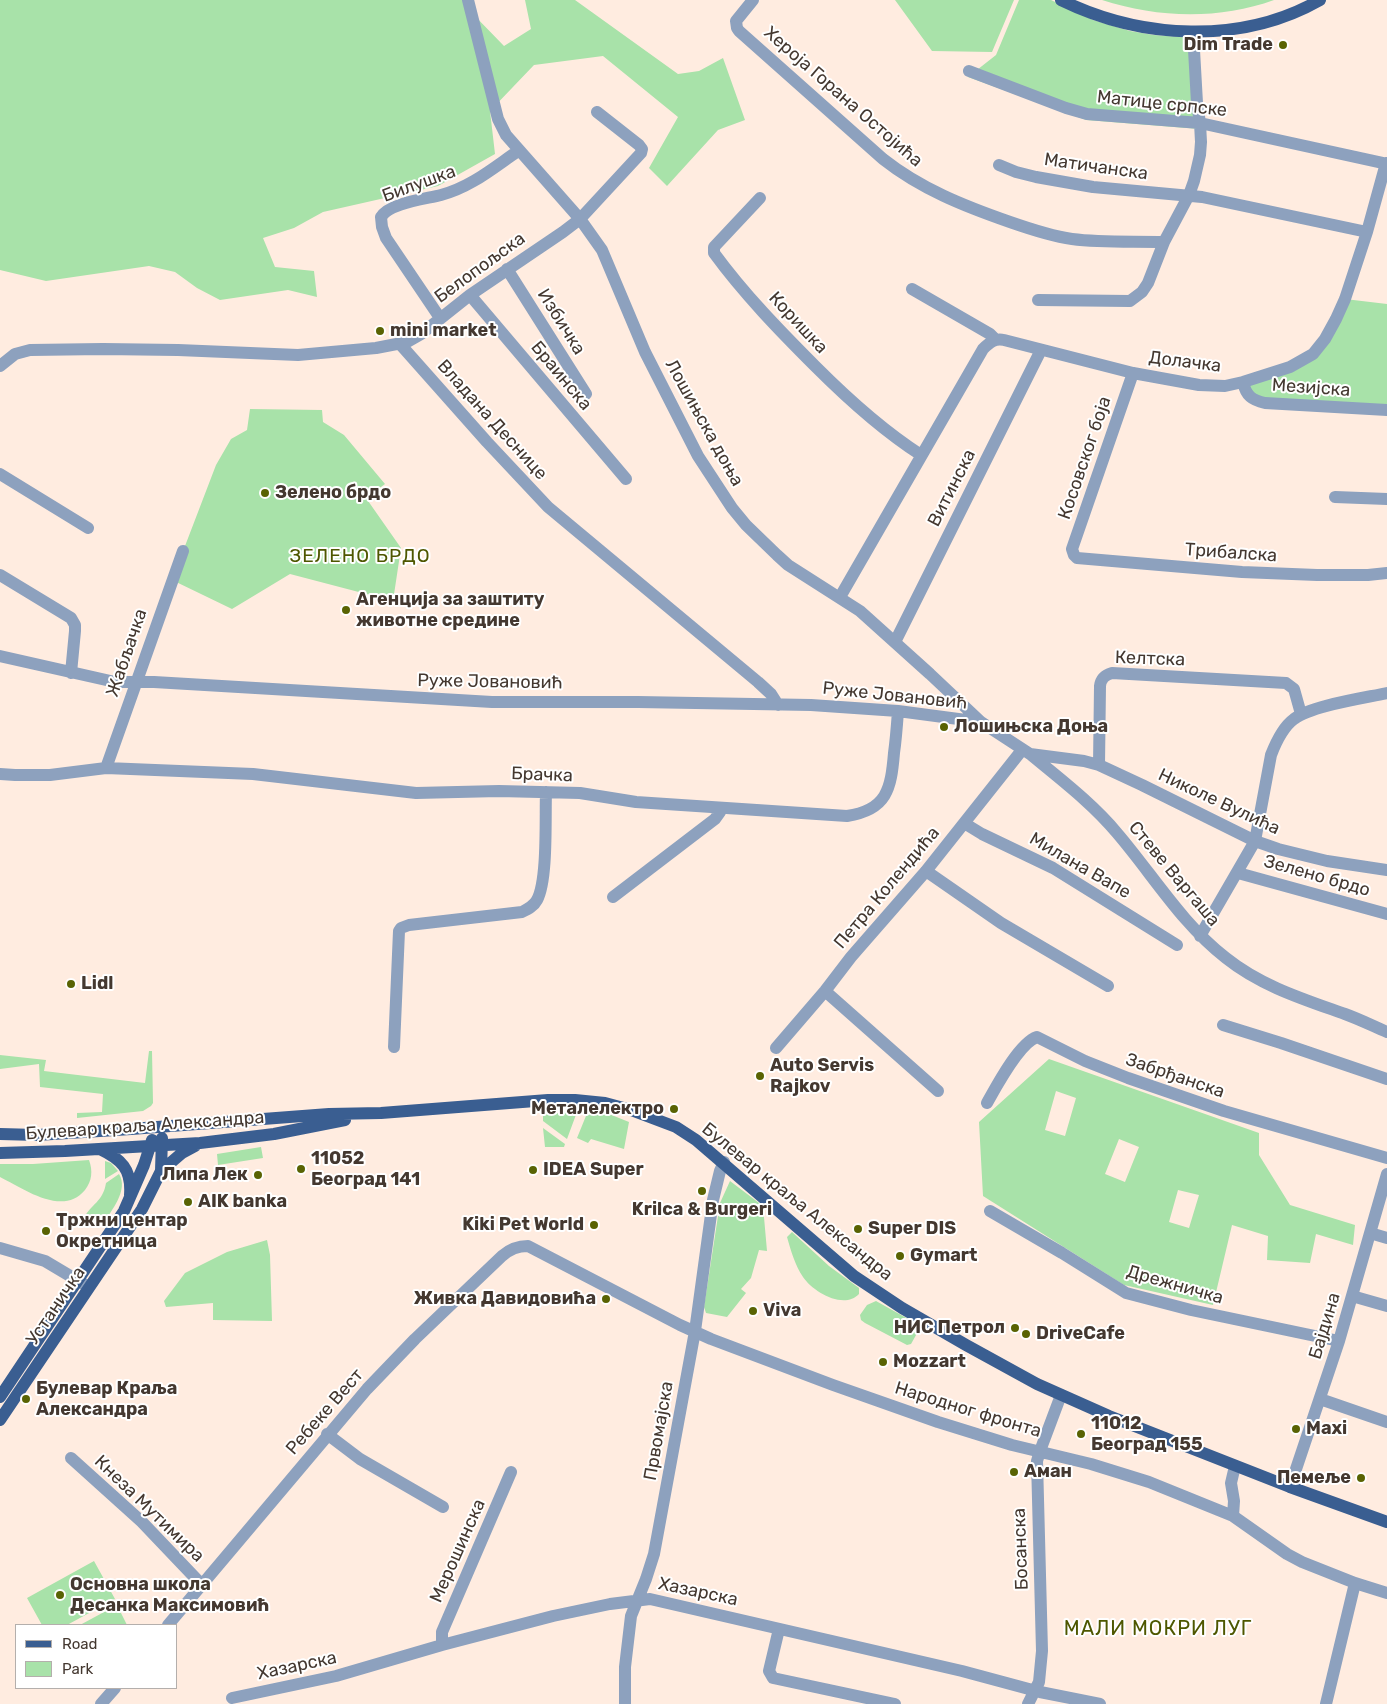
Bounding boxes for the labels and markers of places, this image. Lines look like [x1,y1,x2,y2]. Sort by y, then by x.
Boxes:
place label: Dim Trade [1184,34,1273,56]
marker: Dim Trade [1277,39,1289,51]
place label: mini market [390,320,497,342]
marker: mini market [374,325,386,337]
place label: Зелено брдо [275,482,391,504]
marker: Зелено брдо [259,487,271,499]
place label: Агенција за заштиту животне средине [356,589,544,632]
marker: Агенција за заштиту животне средине [340,604,352,616]
place label: Лошињска Доња [954,716,1108,738]
marker: Лошињска Доња [938,721,950,733]
place label: Lidl [81,973,113,995]
marker: Lidl [65,978,77,990]
place label: Auto Servis Rajkov [770,1055,874,1098]
marker: Auto Servis Rajkov [754,1070,766,1082]
place label: Металелектро [531,1098,664,1120]
marker: Металелектро [668,1103,680,1115]
place label: 11052 Београд 141 [311,1148,420,1190]
place label: IDEA Super [543,1159,644,1181]
marker: 11052 Београд 141 [295,1163,307,1175]
place label: Липа Лек [162,1164,248,1186]
marker: IDEA Super [527,1164,539,1176]
marker: Липа Лек [252,1169,264,1181]
marker: Krilca & Burgeri [696,1185,708,1197]
place label: AIK banka [198,1191,287,1213]
marker: AIK banka [182,1196,194,1208]
place label: Krilca & Burgeri [632,1199,772,1221]
place label: Тржни центар Окретница [56,1210,188,1252]
place label: Kiki Pet World [462,1214,584,1236]
place label: Super DIS [868,1218,956,1240]
marker: Kiki Pet World [588,1219,600,1231]
marker: Super DIS [852,1223,864,1235]
marker: Тржни центар Окретница [40,1225,52,1237]
place label: Gymart [910,1245,977,1267]
marker: Gymart [894,1250,906,1262]
place label: Живка Давидовића [414,1288,596,1310]
marker: Живка Давидовића [600,1293,612,1305]
place label: Viva [763,1300,801,1322]
marker: Viva [747,1305,759,1317]
place label: НИС Петрол [894,1317,1005,1339]
marker: НИС Петрол [1009,1322,1021,1334]
place label: DriveCafe [1036,1323,1125,1345]
marker: DriveCafe [1020,1328,1032,1340]
place label: Mozzart [893,1351,966,1373]
marker: Mozzart [877,1356,889,1368]
place label: Булевар Краља Александра [36,1378,177,1420]
marker: Булевар Краља Александра [20,1393,32,1405]
place label: 11012 Београд 155 [1091,1413,1203,1456]
place label: Maxi [1306,1418,1347,1440]
marker: Maxi [1290,1423,1302,1435]
marker: 11012 Београд 155 [1075,1428,1087,1440]
place label: Аман [1024,1461,1072,1483]
marker: Аман [1008,1466,1020,1478]
place label: Пемеље [1277,1467,1351,1489]
marker: Пемеље [1355,1472,1367,1484]
place label: Основна школа Десанка Максимовић [70,1574,270,1616]
marker: Основна школа Десанка Максимовић [54,1589,66,1601]

